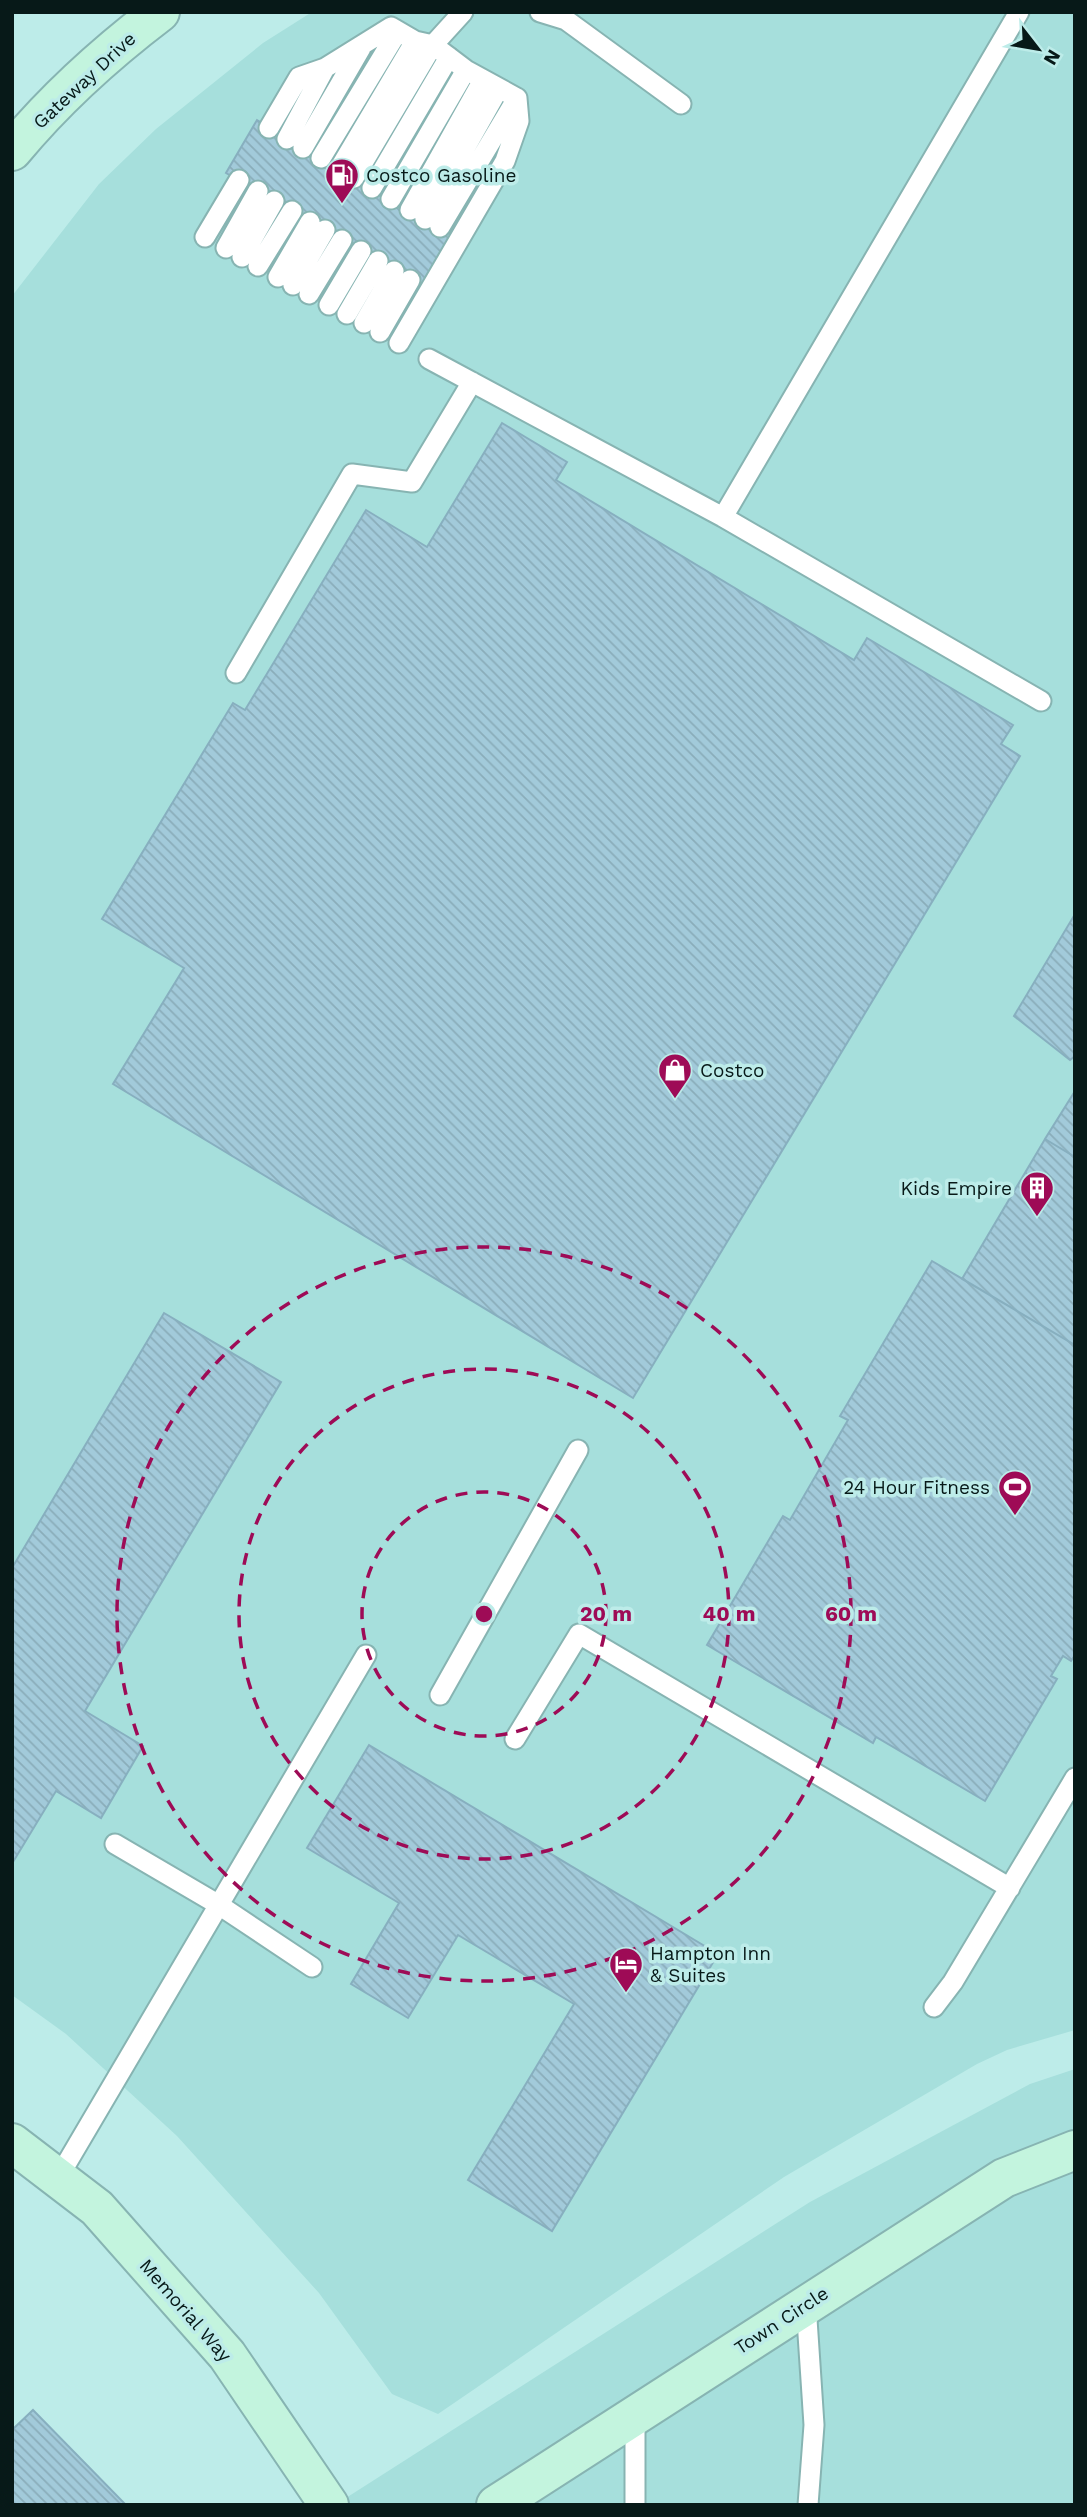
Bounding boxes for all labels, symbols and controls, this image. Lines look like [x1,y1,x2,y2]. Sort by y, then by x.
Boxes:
north arrow [1003,14,1073,84]
street label: Gateway Drive [28,27,140,134]
text: N [1039,46,1066,69]
fuel station icon: Costco Gasoline [323,156,361,205]
place label: Costco Gasoline [366,164,516,187]
shop icon: Costco [656,1051,694,1100]
place label: Costco [700,1059,764,1082]
building icon: Kids Empire [1018,1169,1056,1218]
place label: Kids Empire [900,1177,1012,1200]
sports icon: 24 Hour Fitness [996,1468,1034,1517]
place label: 24 Hour Fitness [843,1476,990,1499]
text: 20 m [580,1601,632,1626]
text: 40 m [703,1601,755,1626]
text: 60 m [825,1601,877,1626]
centre of rings [472,1602,496,1626]
place label: Hampton Inn & Suites [650,1942,771,1987]
hotel icon: Hampton Inn & Suites [607,1945,645,1994]
street label: Memorial Way [135,2254,237,2367]
street label: Town Circle [730,2281,833,2359]

